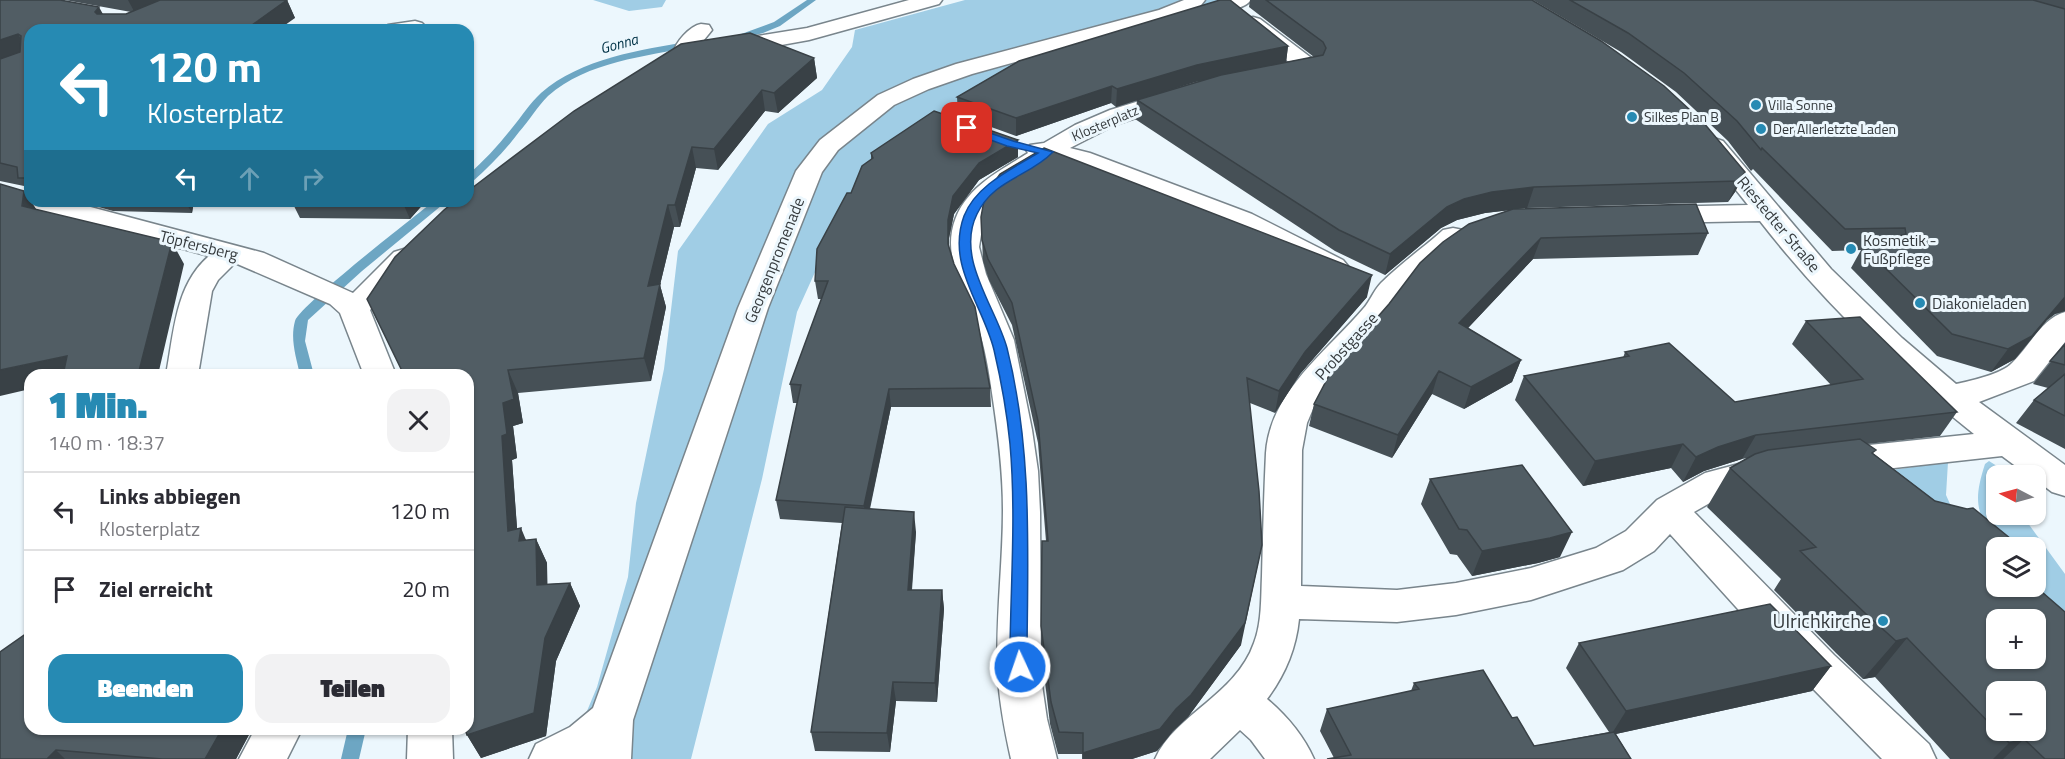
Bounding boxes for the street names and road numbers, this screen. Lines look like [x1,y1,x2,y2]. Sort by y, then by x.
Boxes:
street label: Klosterplatz [1068,99,1142,146]
street label: Riestedter Straße [1732,171,1826,277]
street label: Georgenpromenade [738,194,810,326]
street label: Töpfersberg [157,224,241,266]
street label: Probstgasse [1309,307,1383,385]

